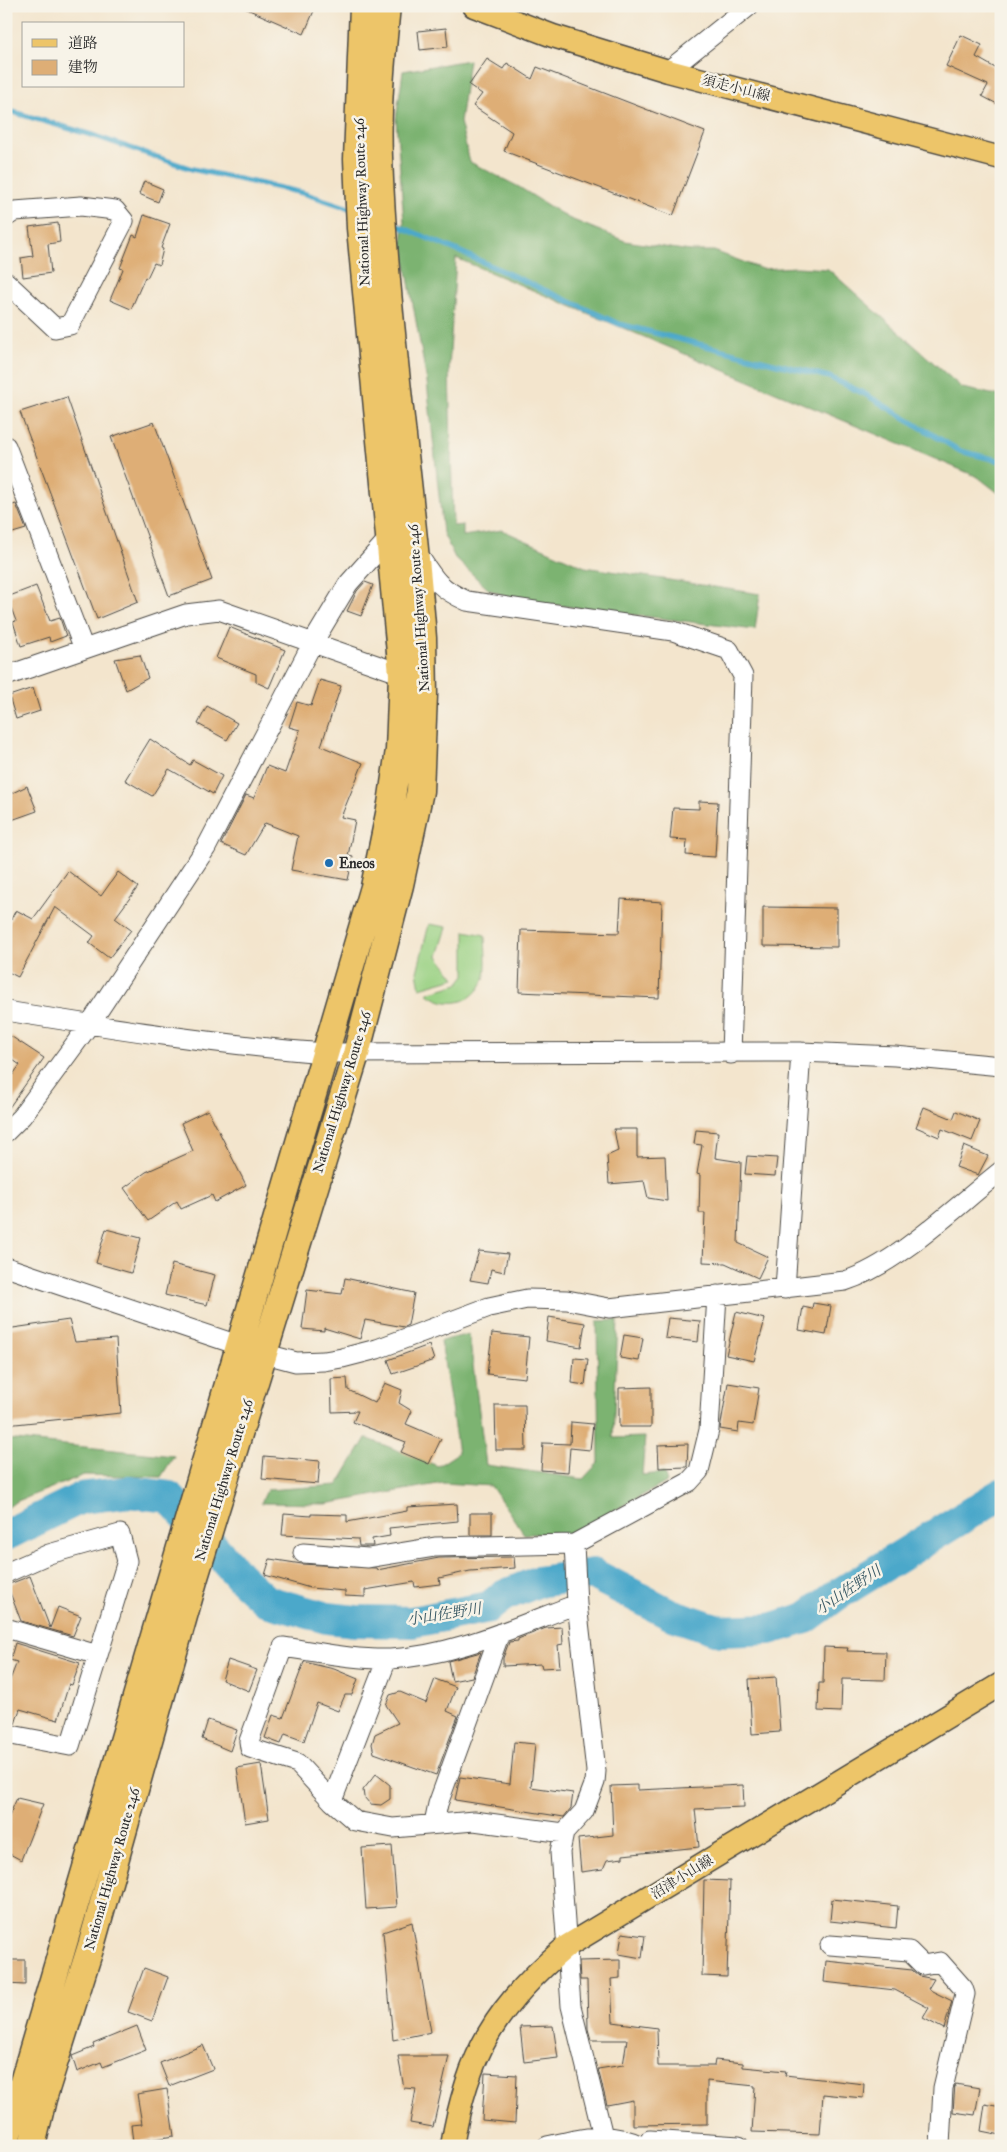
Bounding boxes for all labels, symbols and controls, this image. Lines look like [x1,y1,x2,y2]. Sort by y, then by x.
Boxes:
legend [22,22,185,88]
text: 道路 [68,34,98,52]
text: 建物 [68,58,98,76]
street label: 須走小山線 [700,71,772,105]
street label: National Highway Route 246 [351,117,373,286]
street label: National Highway Route 246 [405,523,433,693]
place label: Eneos [339,855,375,872]
marker: Eneos [323,857,335,869]
street label: National Highway Route 246 [309,1008,375,1175]
street label: National Highway Route 246 [191,1396,257,1563]
water label: 小山佐野川 [812,1560,886,1618]
water label: 小山佐野川 [406,1599,484,1629]
street label: National Highway Route 246 [81,1785,144,1952]
street label: 沼津小山線 [648,1851,716,1903]

